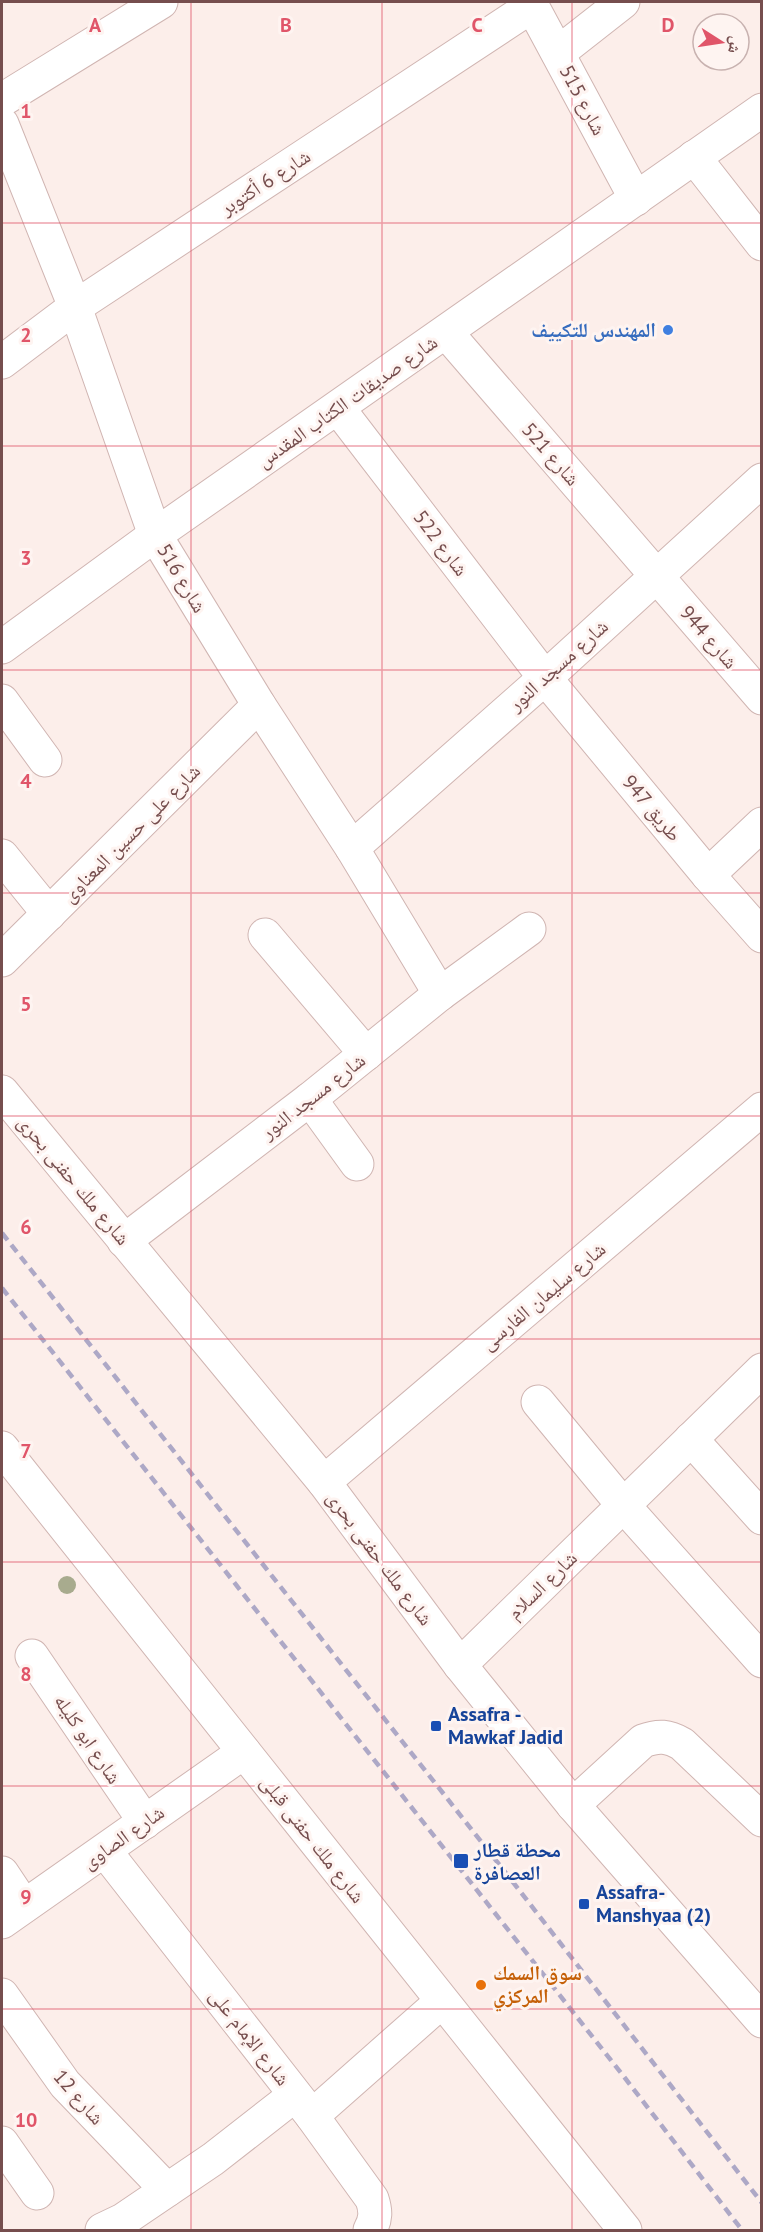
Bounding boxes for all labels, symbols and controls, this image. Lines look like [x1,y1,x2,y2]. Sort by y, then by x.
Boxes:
text: A [89,12,102,38]
text: B [280,12,292,38]
text: C [471,12,483,38]
text: D [662,12,675,38]
north arrow [691,12,751,72]
text: ش [724,35,747,56]
street label: شارع 515 [554,60,612,140]
text: 1 [20,98,32,124]
street label: شارع 6 أكتوبر [214,143,315,221]
place label: المهندس للتكييف [531,317,656,343]
text: 2 [20,322,32,348]
marker: المهندس للتكييف [661,323,675,337]
street label: شارع صديقات الكتاب المقدس [251,329,443,473]
street label: شارع 521 [516,417,586,491]
street label: شارع 522 [408,505,474,581]
street label: شارع 516 [151,539,213,617]
text: 3 [20,545,32,571]
street label: شارع 944 [674,600,744,674]
street label: شارع مسجد النور [502,613,613,717]
street label: شارع على حسين المعناوى [56,758,206,908]
text: 4 [20,768,32,794]
street label: طريق 947 [617,769,687,847]
text: 5 [20,991,32,1017]
street label: شارع مسجد النور [255,1047,371,1146]
street label: شارع ملك حفنى بحرى [12,1110,136,1250]
text: 6 [20,1214,32,1240]
street label: شارع سليمان الفارسى [475,1236,611,1356]
text: 7 [20,1438,32,1464]
street label: شارع ملك حفنى بحرى [321,1485,439,1631]
street label: شارع السلام [501,1545,583,1626]
text: 8 [20,1661,32,1687]
street label: شارع ابو كليله [49,1689,127,1789]
place label: Assafra - Mawkaf Jadid [448,1701,563,1750]
marker: Assafra - Mawkaf Jadid [429,1719,443,1733]
street label: شارع ملك حفنى قبلى [255,1770,371,1908]
street label: شارع الصاوى [77,1799,169,1875]
place label: محطة قطار العصافرة [473,1837,561,1886]
marker: محطة قطار العصافرة [452,1852,470,1870]
place label: Assafra- Manshyaa (2) [596,1879,711,1928]
text: 9 [20,1884,32,1910]
marker: Assafra- Manshyaa (2) [577,1897,591,1911]
place label: سوق السمك المركزي [493,1960,582,2012]
marker: سوق السمك المركزي [474,1978,488,1992]
street label: شارع الإمام على [203,1983,296,2092]
street label: شارع 12 [48,2064,110,2130]
text: 10 [15,2107,37,2133]

